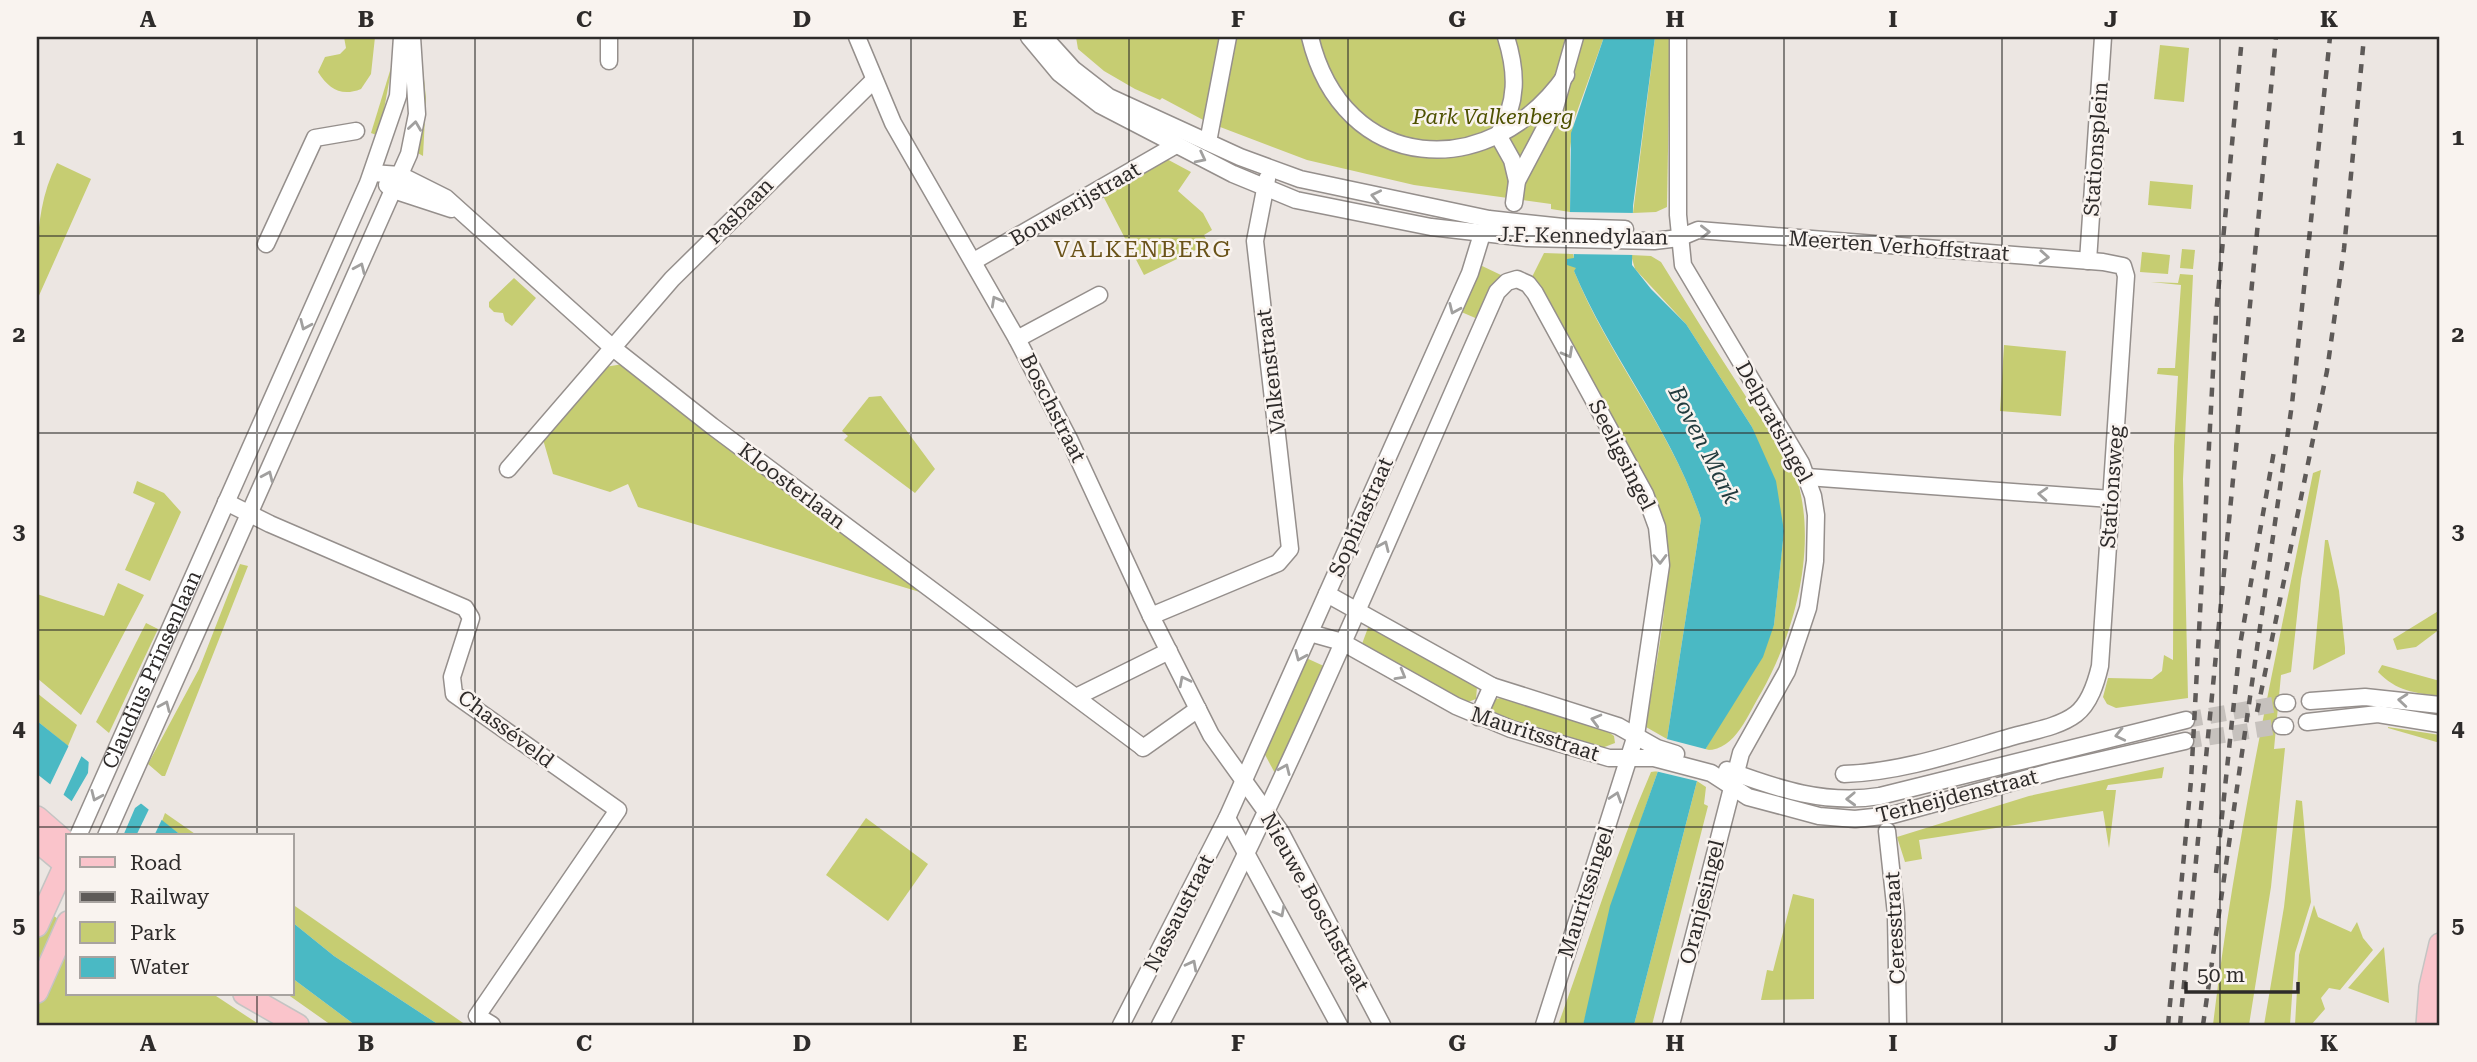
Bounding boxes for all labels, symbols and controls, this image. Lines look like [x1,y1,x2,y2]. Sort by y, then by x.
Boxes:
text: A [140,6,157,33]
text: B [358,6,374,33]
text: C [576,6,592,33]
text: D [793,6,811,33]
text: E [1013,6,1027,33]
text: F [1231,6,1245,33]
text: G [1448,6,1466,33]
text: H [1666,6,1685,33]
text: I [1888,6,1898,33]
text: J [2104,6,2118,33]
text: K [2320,6,2338,33]
street label: Stationsplein [2079,81,2113,217]
park label: Park Valkenberg [1411,105,1574,129]
one-way arrow [407,120,422,131]
text: 1 [13,124,26,151]
text: 1 [2452,124,2465,151]
one-way arrow [1194,150,1206,163]
street label: Bouwerijstraat [1006,157,1145,251]
street label: Pasbaan [702,173,778,249]
one-way arrow [1370,189,1382,204]
street label: J.F. Kennedylaan [1498,223,1669,249]
one-way arrow [1700,224,1711,240]
street label: Meerten Verhoffstraat [1788,226,2010,266]
district label: VALKENBERG [1054,236,1232,263]
one-way arrow [2039,249,2050,264]
one-way arrow [352,262,366,275]
one-way arrow [991,296,1004,309]
one-way arrow [1448,302,1462,314]
street label: Valkenstraat [1251,307,1291,435]
one-way arrow [299,318,313,330]
text: 2 [13,321,25,348]
text: 2 [2452,321,2464,348]
one-way arrow [1560,346,1573,359]
street label: Boschstraat [1015,350,1091,466]
street label: Delpratsingel [1731,357,1817,487]
water label: Boven Mark [1662,381,1745,509]
street label: Seeligsingel [1584,396,1660,515]
street label: Stationsweg [2096,425,2128,549]
street label: Kloosterlaan [734,438,851,534]
street label: Sophiastraat [1324,453,1398,580]
one-way arrow [260,471,274,483]
one-way arrow [2037,487,2048,502]
text: 3 [13,518,26,545]
text: 3 [2452,518,2465,545]
one-way arrow [1376,541,1390,553]
one-way arrow [1653,553,1668,564]
street label: Claudius Prinsenlaan [97,566,207,772]
one-way arrow [1294,649,1308,661]
one-way arrow [1394,667,1407,680]
one-way arrow [1178,676,1192,688]
street label: Chasséveld [453,685,559,773]
one-way arrow [2397,693,2408,708]
one-way arrow [157,701,171,713]
street label: Mauritsstraat [1468,702,1602,766]
one-way arrow [1590,714,1602,728]
text: 4 [13,715,26,742]
text: 4 [2452,715,2465,742]
one-way arrow [2114,727,2126,741]
one-way arrow [1277,764,1291,776]
street label: Terheijdenstraat [1874,764,2041,828]
one-way arrow [91,789,105,801]
one-way arrow [1608,791,1622,803]
one-way arrow [1845,791,1856,806]
street label: Nieuwe Boschstraat [1256,808,1374,996]
street label: Mauritssingel [1553,823,1619,961]
legend [66,834,294,996]
street label: Oranjesingel [1675,837,1729,967]
street label: Nassaustraat [1139,850,1219,976]
text: Road [130,851,182,875]
street label: Ceresstraat [1880,871,1910,985]
text: Railway [130,885,210,909]
one-way arrow [1271,905,1285,917]
text: 5 [13,912,26,939]
text: 5 [2452,912,2465,939]
text: Park [130,921,176,945]
scale bar [2186,950,2298,994]
text: Water [130,955,190,979]
one-way arrow [1183,960,1197,972]
text: 50 m [2197,963,2245,987]
text: A [140,1030,157,1057]
text: B [358,1030,374,1057]
text: C [576,1030,592,1057]
text: D [793,1030,811,1057]
text: E [1013,1030,1027,1057]
text: F [1231,1030,1245,1057]
text: G [1448,1030,1466,1057]
text: H [1666,1030,1685,1057]
text: I [1888,1030,1898,1057]
text: J [2104,1030,2118,1057]
text: K [2320,1030,2338,1057]

